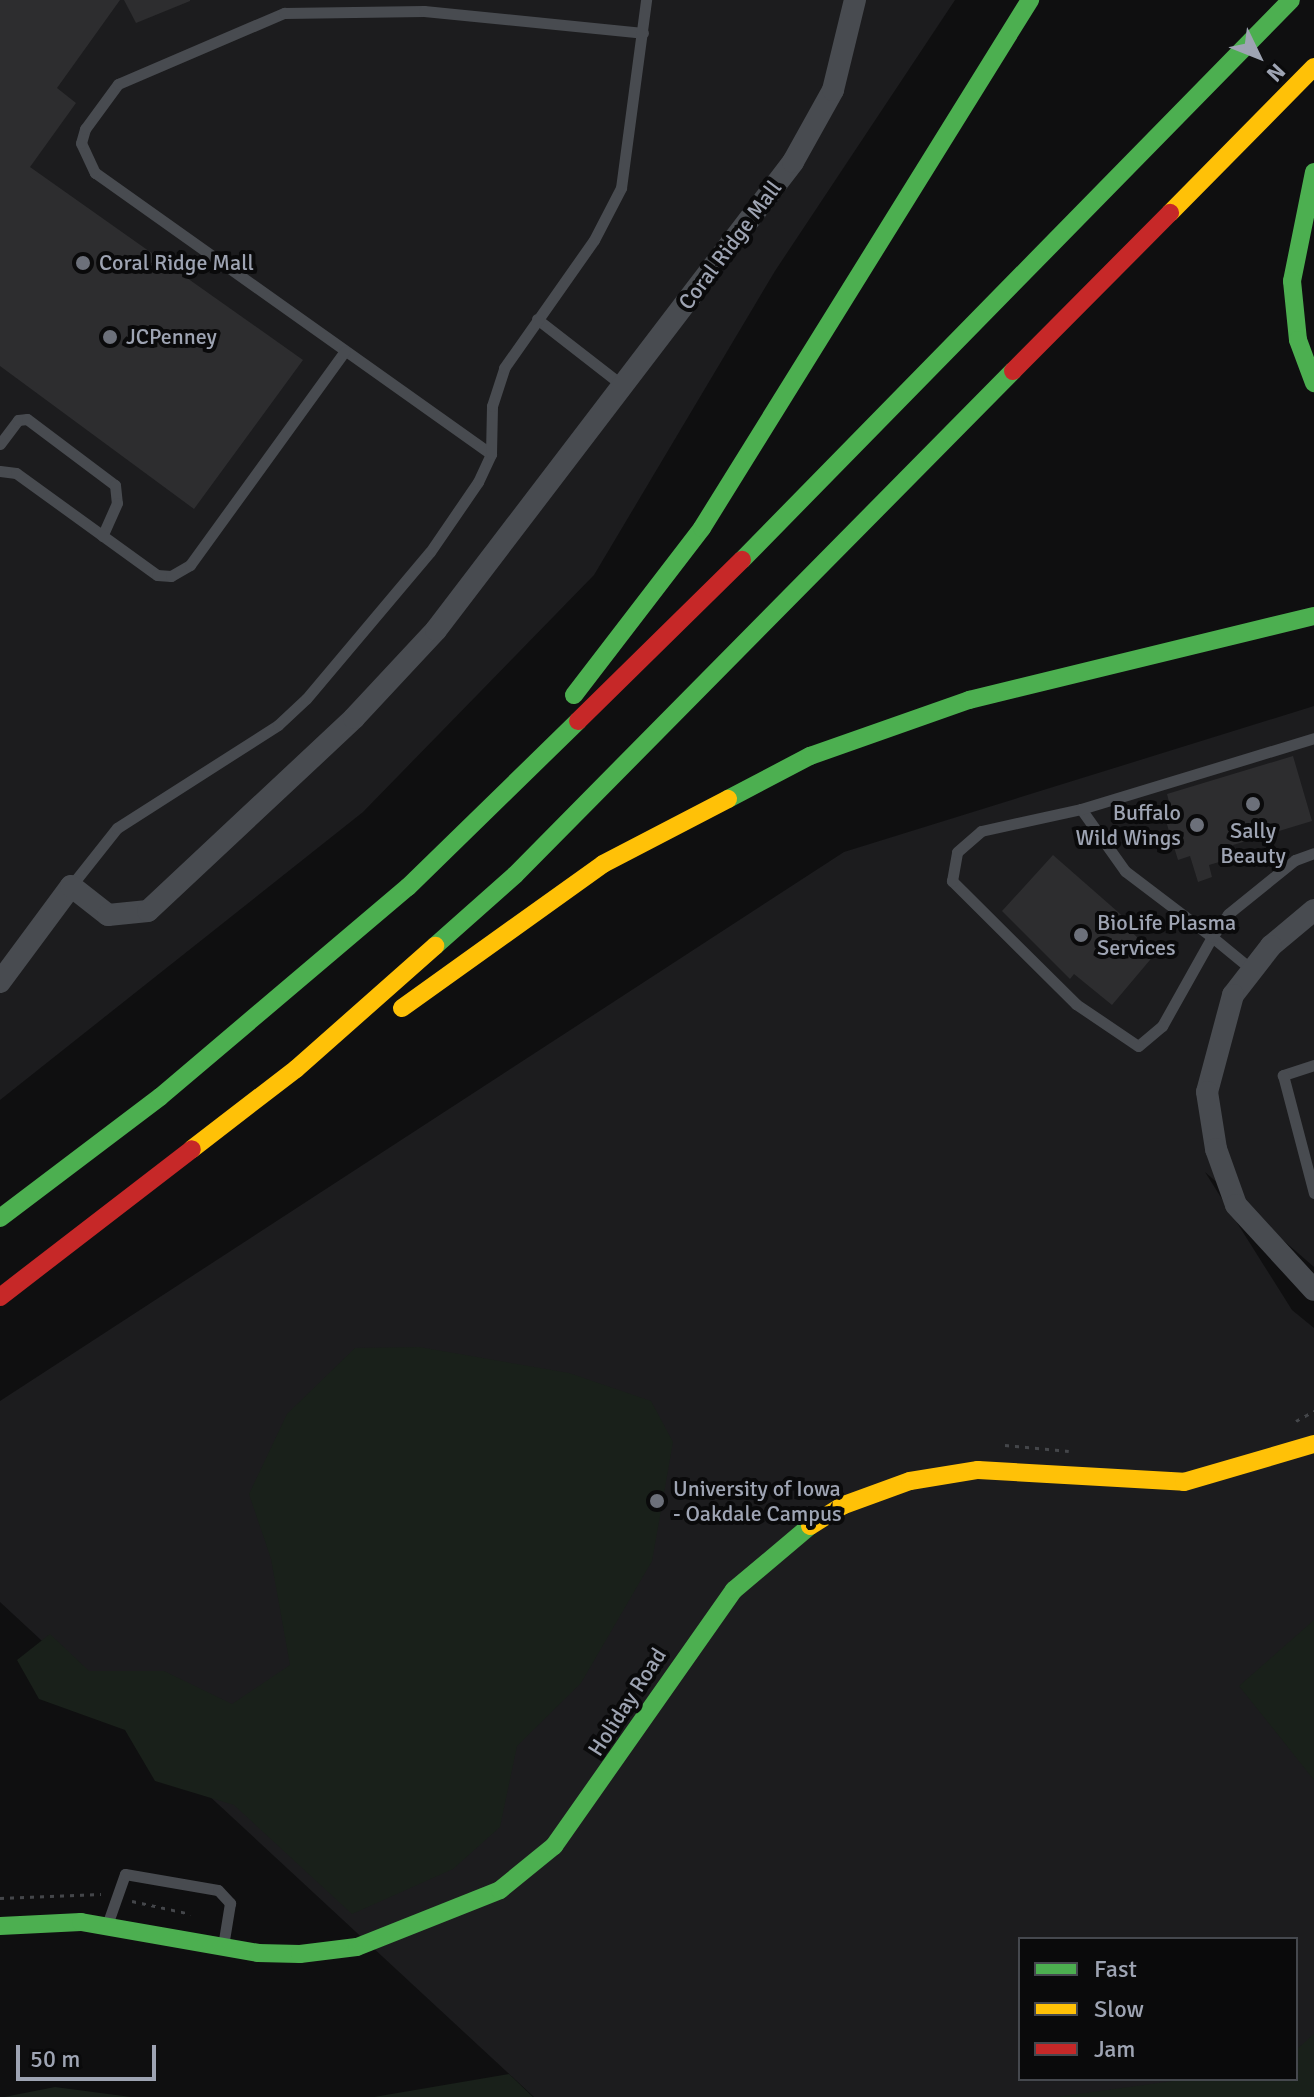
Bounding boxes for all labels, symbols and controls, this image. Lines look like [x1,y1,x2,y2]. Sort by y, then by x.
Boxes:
north arrow [1218,16,1298,96]
text: N [1261,58,1291,88]
street label: Coral Ridge Mall [673,175,787,315]
place label: Coral Ridge Mall [99,250,254,276]
marker: Coral Ridge Mall [74,254,92,272]
place label: JCPenney [126,324,217,350]
marker: JCPenney [101,328,119,346]
marker: Sally Beauty [1244,795,1262,813]
place label: Buffalo Wild Wings [1076,799,1181,850]
marker: Buffalo Wild Wings [1188,816,1206,834]
place label: Sally Beauty [1220,817,1286,868]
place label: BioLife Plasma Services [1097,909,1236,960]
marker: BioLife Plasma Services [1072,926,1090,944]
place label: University of Iowa - Oakdale Campus [673,1475,842,1526]
marker: University of Iowa - Oakdale Campus [648,1492,666,1510]
street label: Holiday Road [582,1643,672,1761]
legend [1018,1937,1298,2081]
text: Fast [1094,1954,1137,1984]
text: Slow [1094,1994,1144,2024]
scale bar [20,2029,160,2079]
text: Jam [1094,2034,1135,2064]
text: 50 m [30,2044,80,2074]

